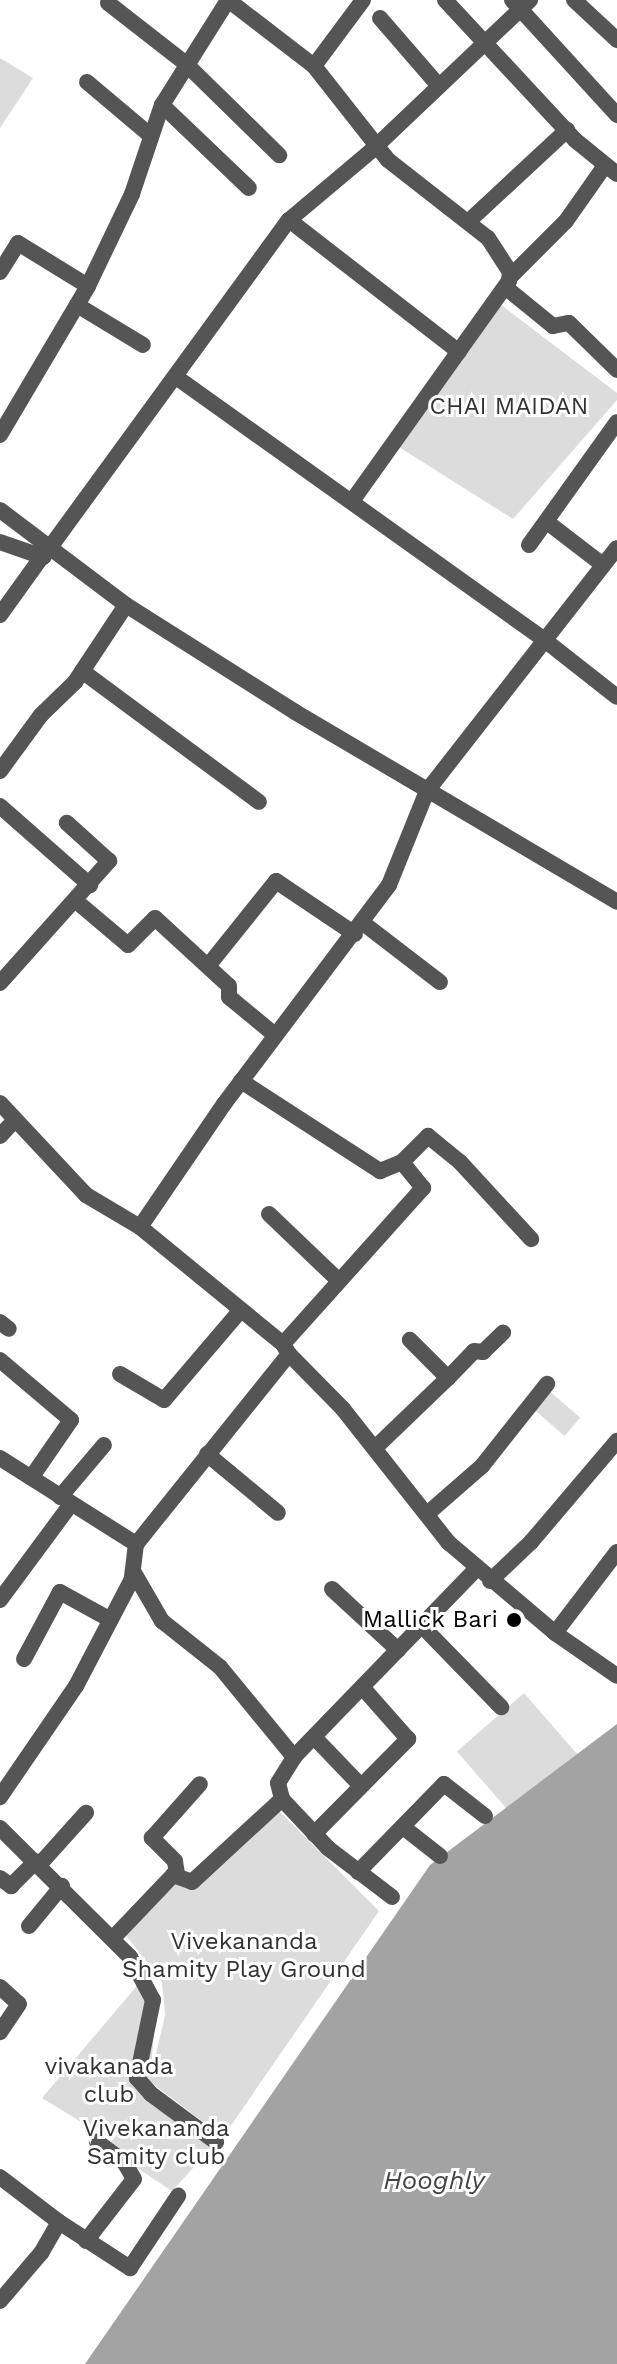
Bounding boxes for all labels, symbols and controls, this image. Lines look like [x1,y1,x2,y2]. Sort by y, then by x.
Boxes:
park label: CHAI MAIDAN [430,393,588,421]
place label: Mallick Bari [362,1606,498,1634]
marker: Mallick Bari [505,1611,523,1629]
park label: Vivekananda Shamity Play Ground [121,1928,367,1984]
park label: vivakanada club [45,2053,173,2109]
park label: Vivekananda Samity club [82,2115,230,2171]
water label: Hooghly [383,2165,485,2197]

